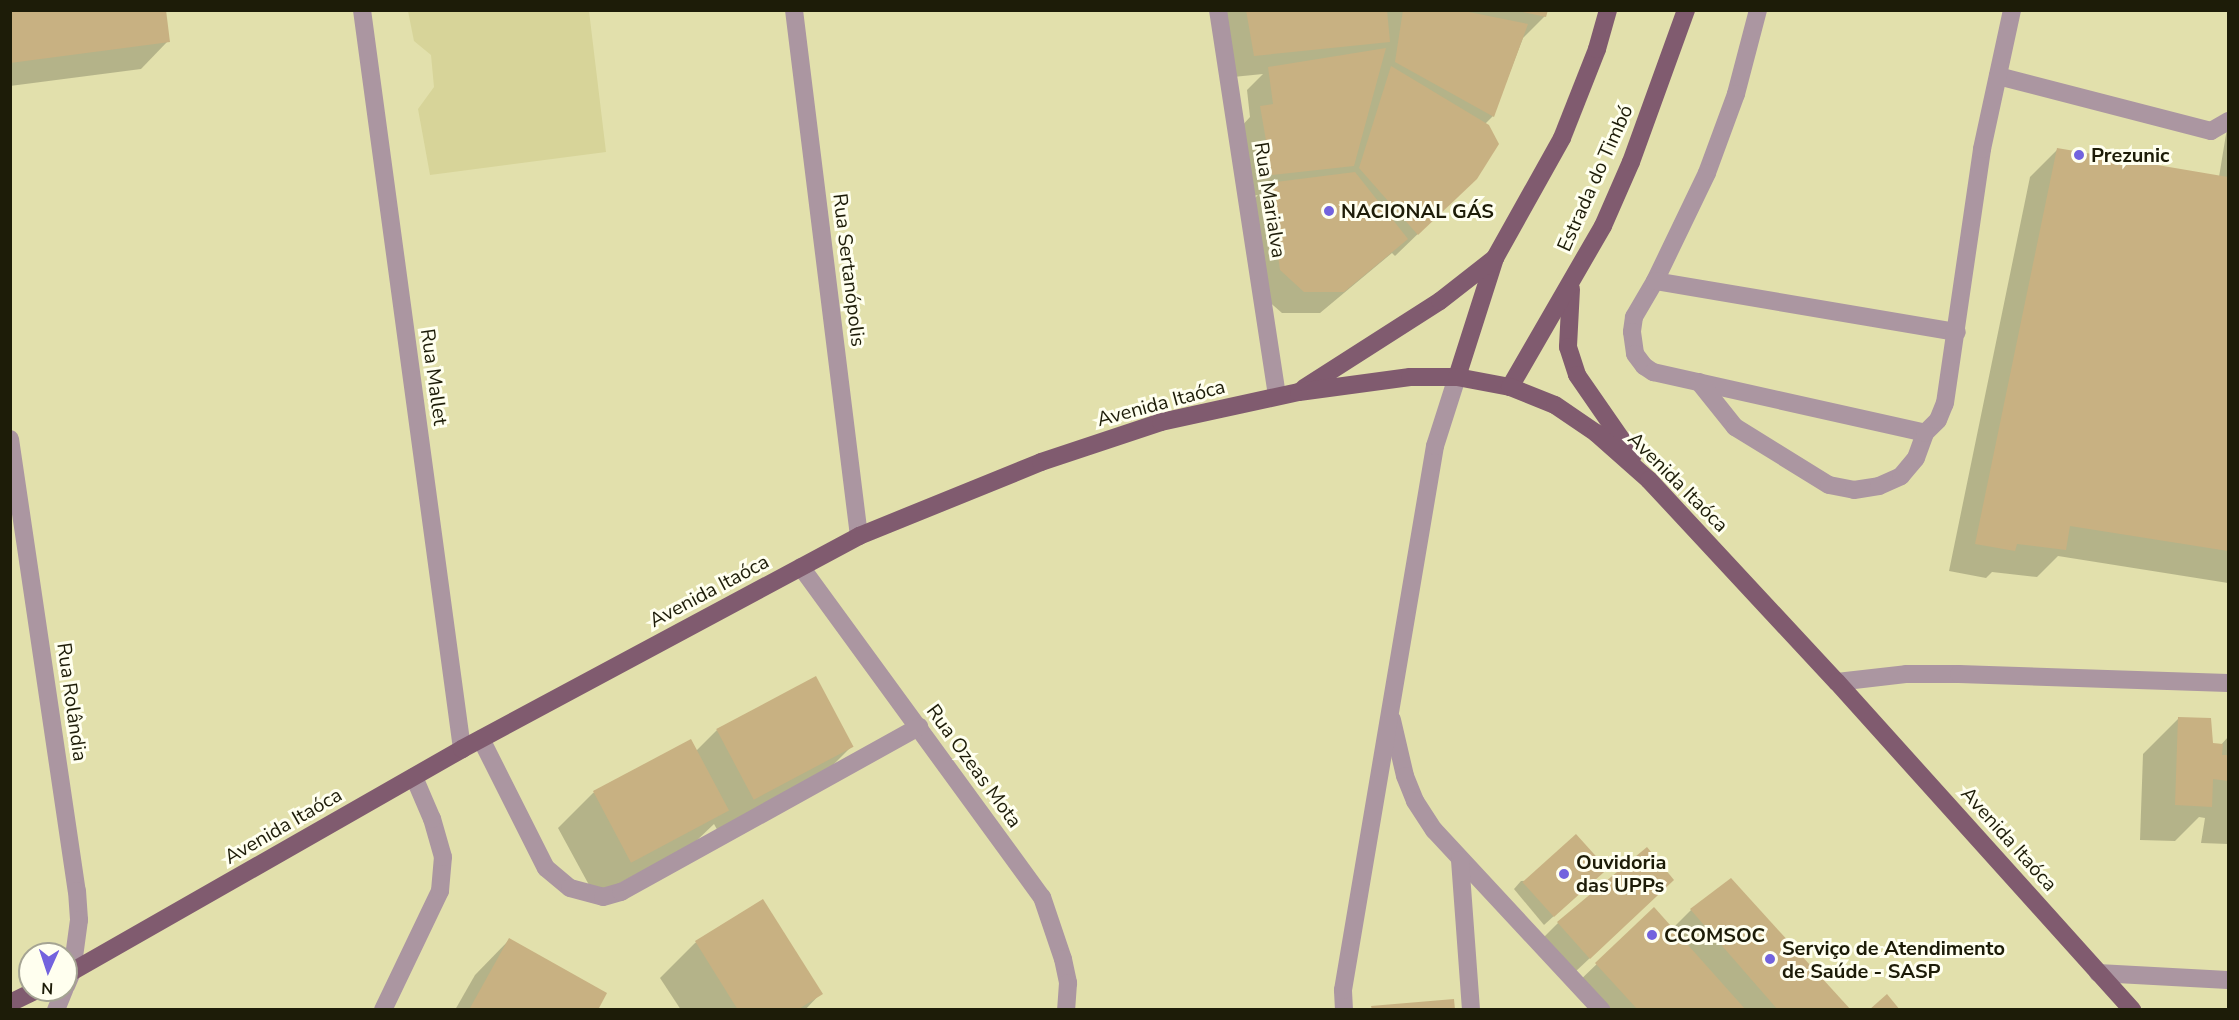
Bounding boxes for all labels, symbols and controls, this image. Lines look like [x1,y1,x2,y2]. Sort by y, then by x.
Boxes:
street label: Estrada do Timbó [1552,101,1638,255]
street label: Rua Marialva [1249,140,1291,260]
place label: Prezunic [2091,143,2170,167]
marker: Prezunic [2072,148,2086,162]
street label: Rua Sertanópolis [828,192,870,348]
place label: NACIONAL GÁS [1341,199,1494,223]
marker: NACIONAL GÁS [1322,204,1336,218]
street label: Rua Mallet [415,327,453,427]
street label: Avenida Itaóca [1094,374,1228,432]
street label: Avenida Itaóca [1623,427,1733,537]
street label: Avenida Itaóca [645,549,773,633]
street label: Rua Rolândia [52,641,92,763]
street label: Rua Ozeas Mota [921,700,1027,832]
street label: Avenida Itaóca [1956,782,2062,896]
street label: Avenida Itaóca [220,783,346,869]
place label: Ouvidoria das UPPs [1576,850,1666,897]
marker: Ouvidoria das UPPs [1557,867,1571,881]
place label: CCOMSOC [1664,923,1765,947]
marker: CCOMSOC [1645,928,1659,942]
place label: Serviço de Atendimento de Saúde - SASP [1782,936,2005,983]
north arrow [18,942,78,1002]
marker: Serviço de Atendimento de Saúde - SASP [1763,952,1777,966]
text: N [41,977,54,999]

